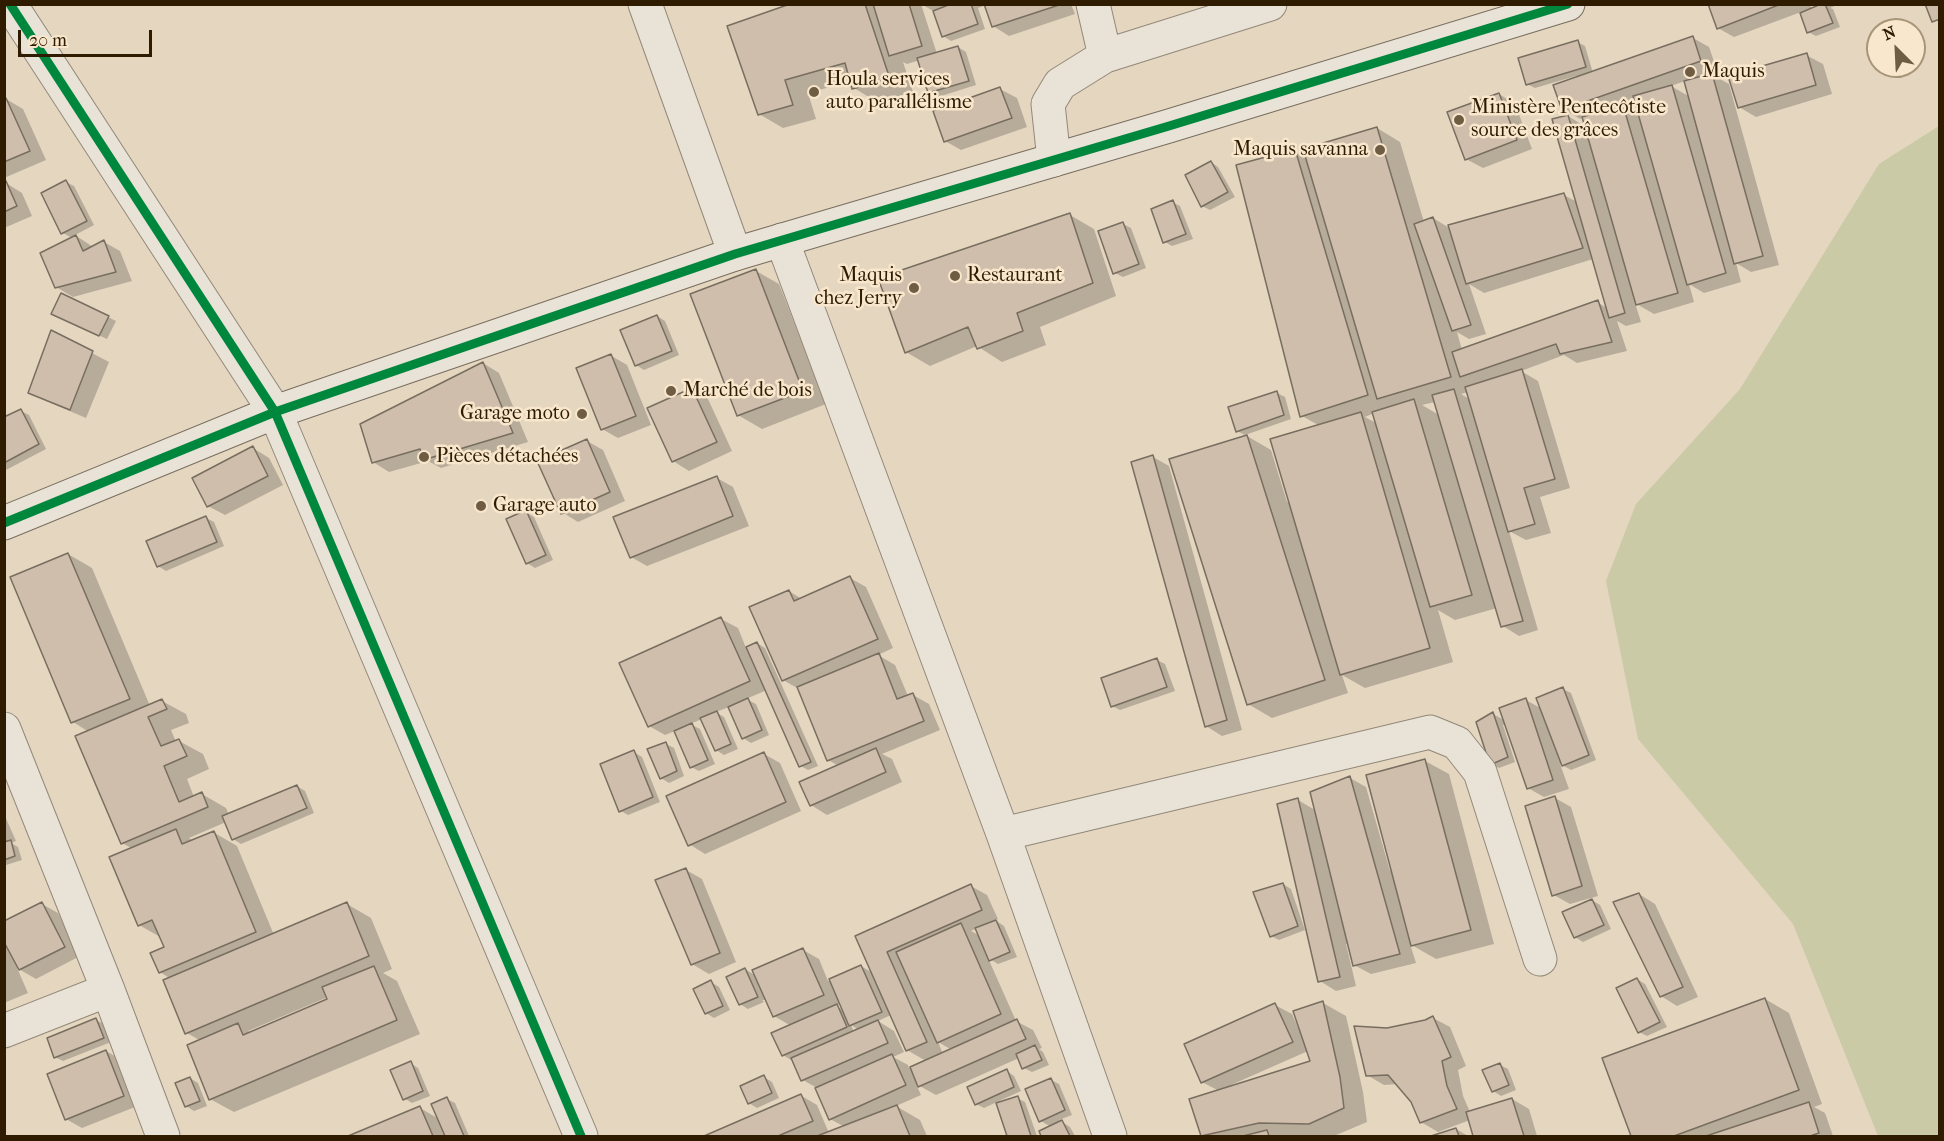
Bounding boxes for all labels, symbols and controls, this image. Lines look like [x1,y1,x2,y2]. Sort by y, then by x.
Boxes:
scale bar [21,18,154,56]
north arrow [1866,18,1926,78]
text: N [1880,22,1899,44]
text: 20 m [29,30,67,51]
place label: Maquis [1702,60,1765,84]
marker: Maquis [1683,65,1697,79]
place label: Houla services auto parallélisme [826,68,972,115]
marker: Houla services auto parallélisme [807,85,821,99]
place label: Ministère Pentecôtiste source des grâces [1471,96,1666,143]
marker: Ministère Pentecôtiste source des grâces [1452,113,1466,127]
place label: Maquis savanna [1233,138,1368,162]
marker: Maquis savanna [1373,143,1387,157]
place label: Maquis chez Jerry [814,264,902,311]
place label: Restaurant [967,264,1063,288]
marker: Restaurant [948,269,962,283]
marker: Maquis chez Jerry [907,281,921,295]
place label: Marché de bois [683,379,812,403]
marker: Marché de bois [664,384,678,398]
place label: Garage moto [460,402,570,426]
marker: Garage moto [575,407,589,421]
place label: Pièces détachées [436,445,578,469]
marker: Pièces détachées [417,450,431,464]
place label: Garage auto [493,494,597,518]
marker: Garage auto [474,499,488,513]

